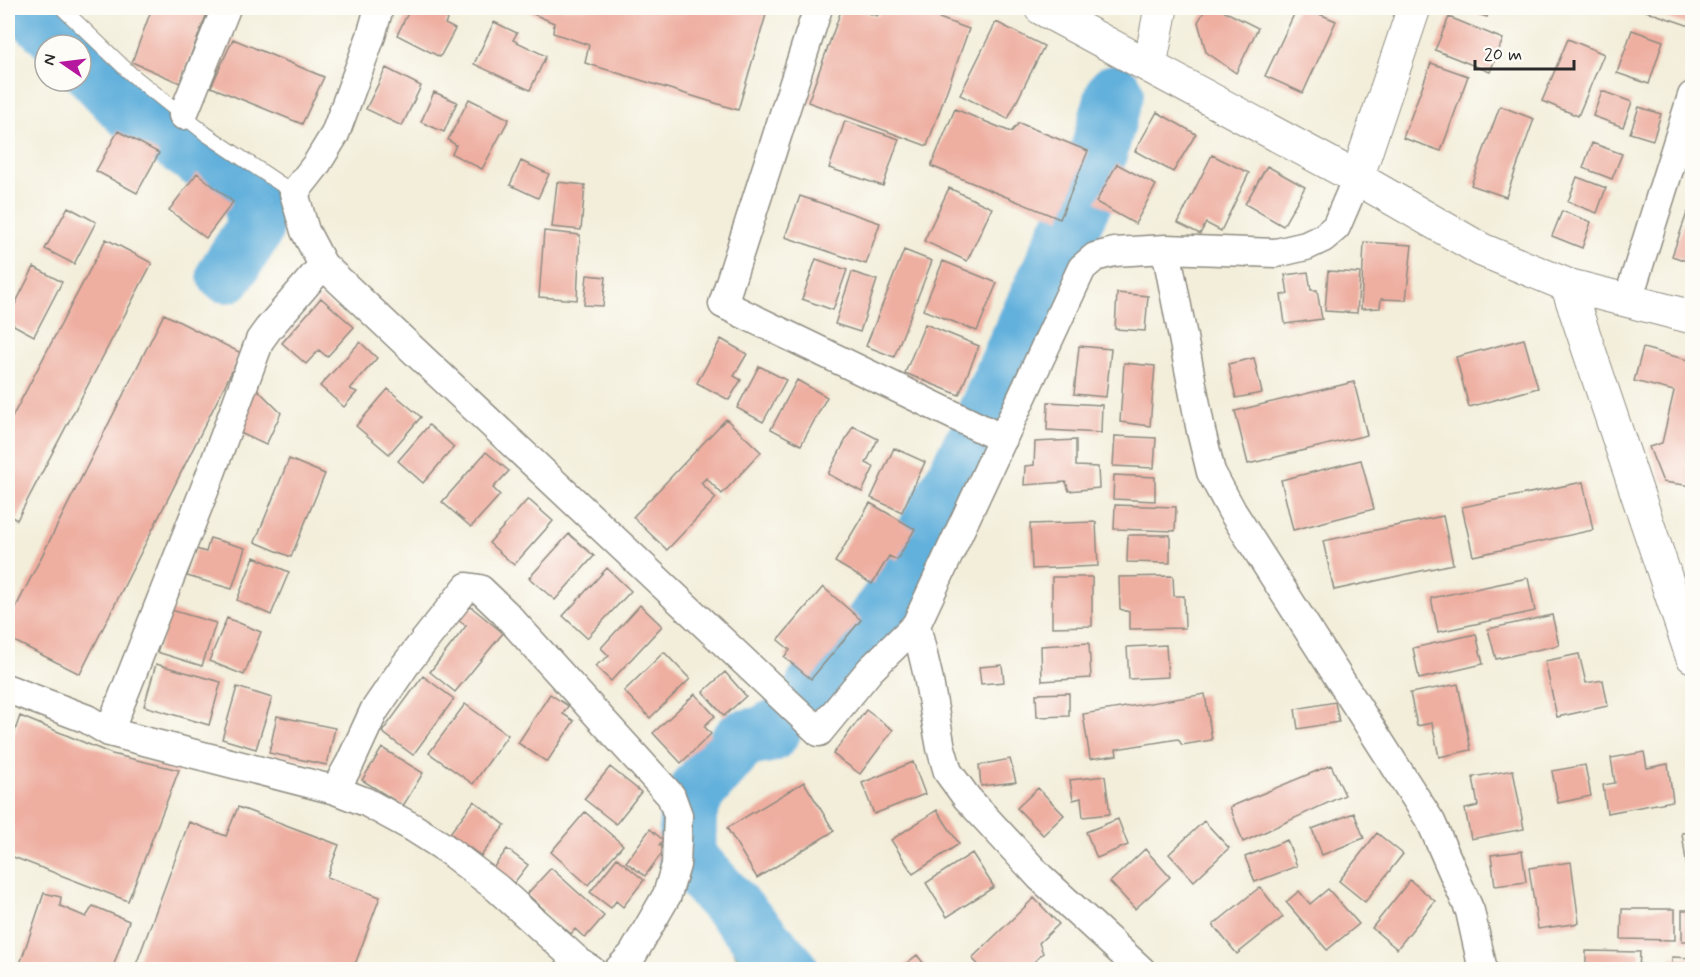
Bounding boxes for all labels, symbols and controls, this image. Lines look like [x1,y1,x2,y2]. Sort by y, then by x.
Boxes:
north arrow [33,33,93,93]
scale bar [1475,33,1574,71]
text: 20 m [1484,43,1522,67]
text: N [38,52,61,67]

